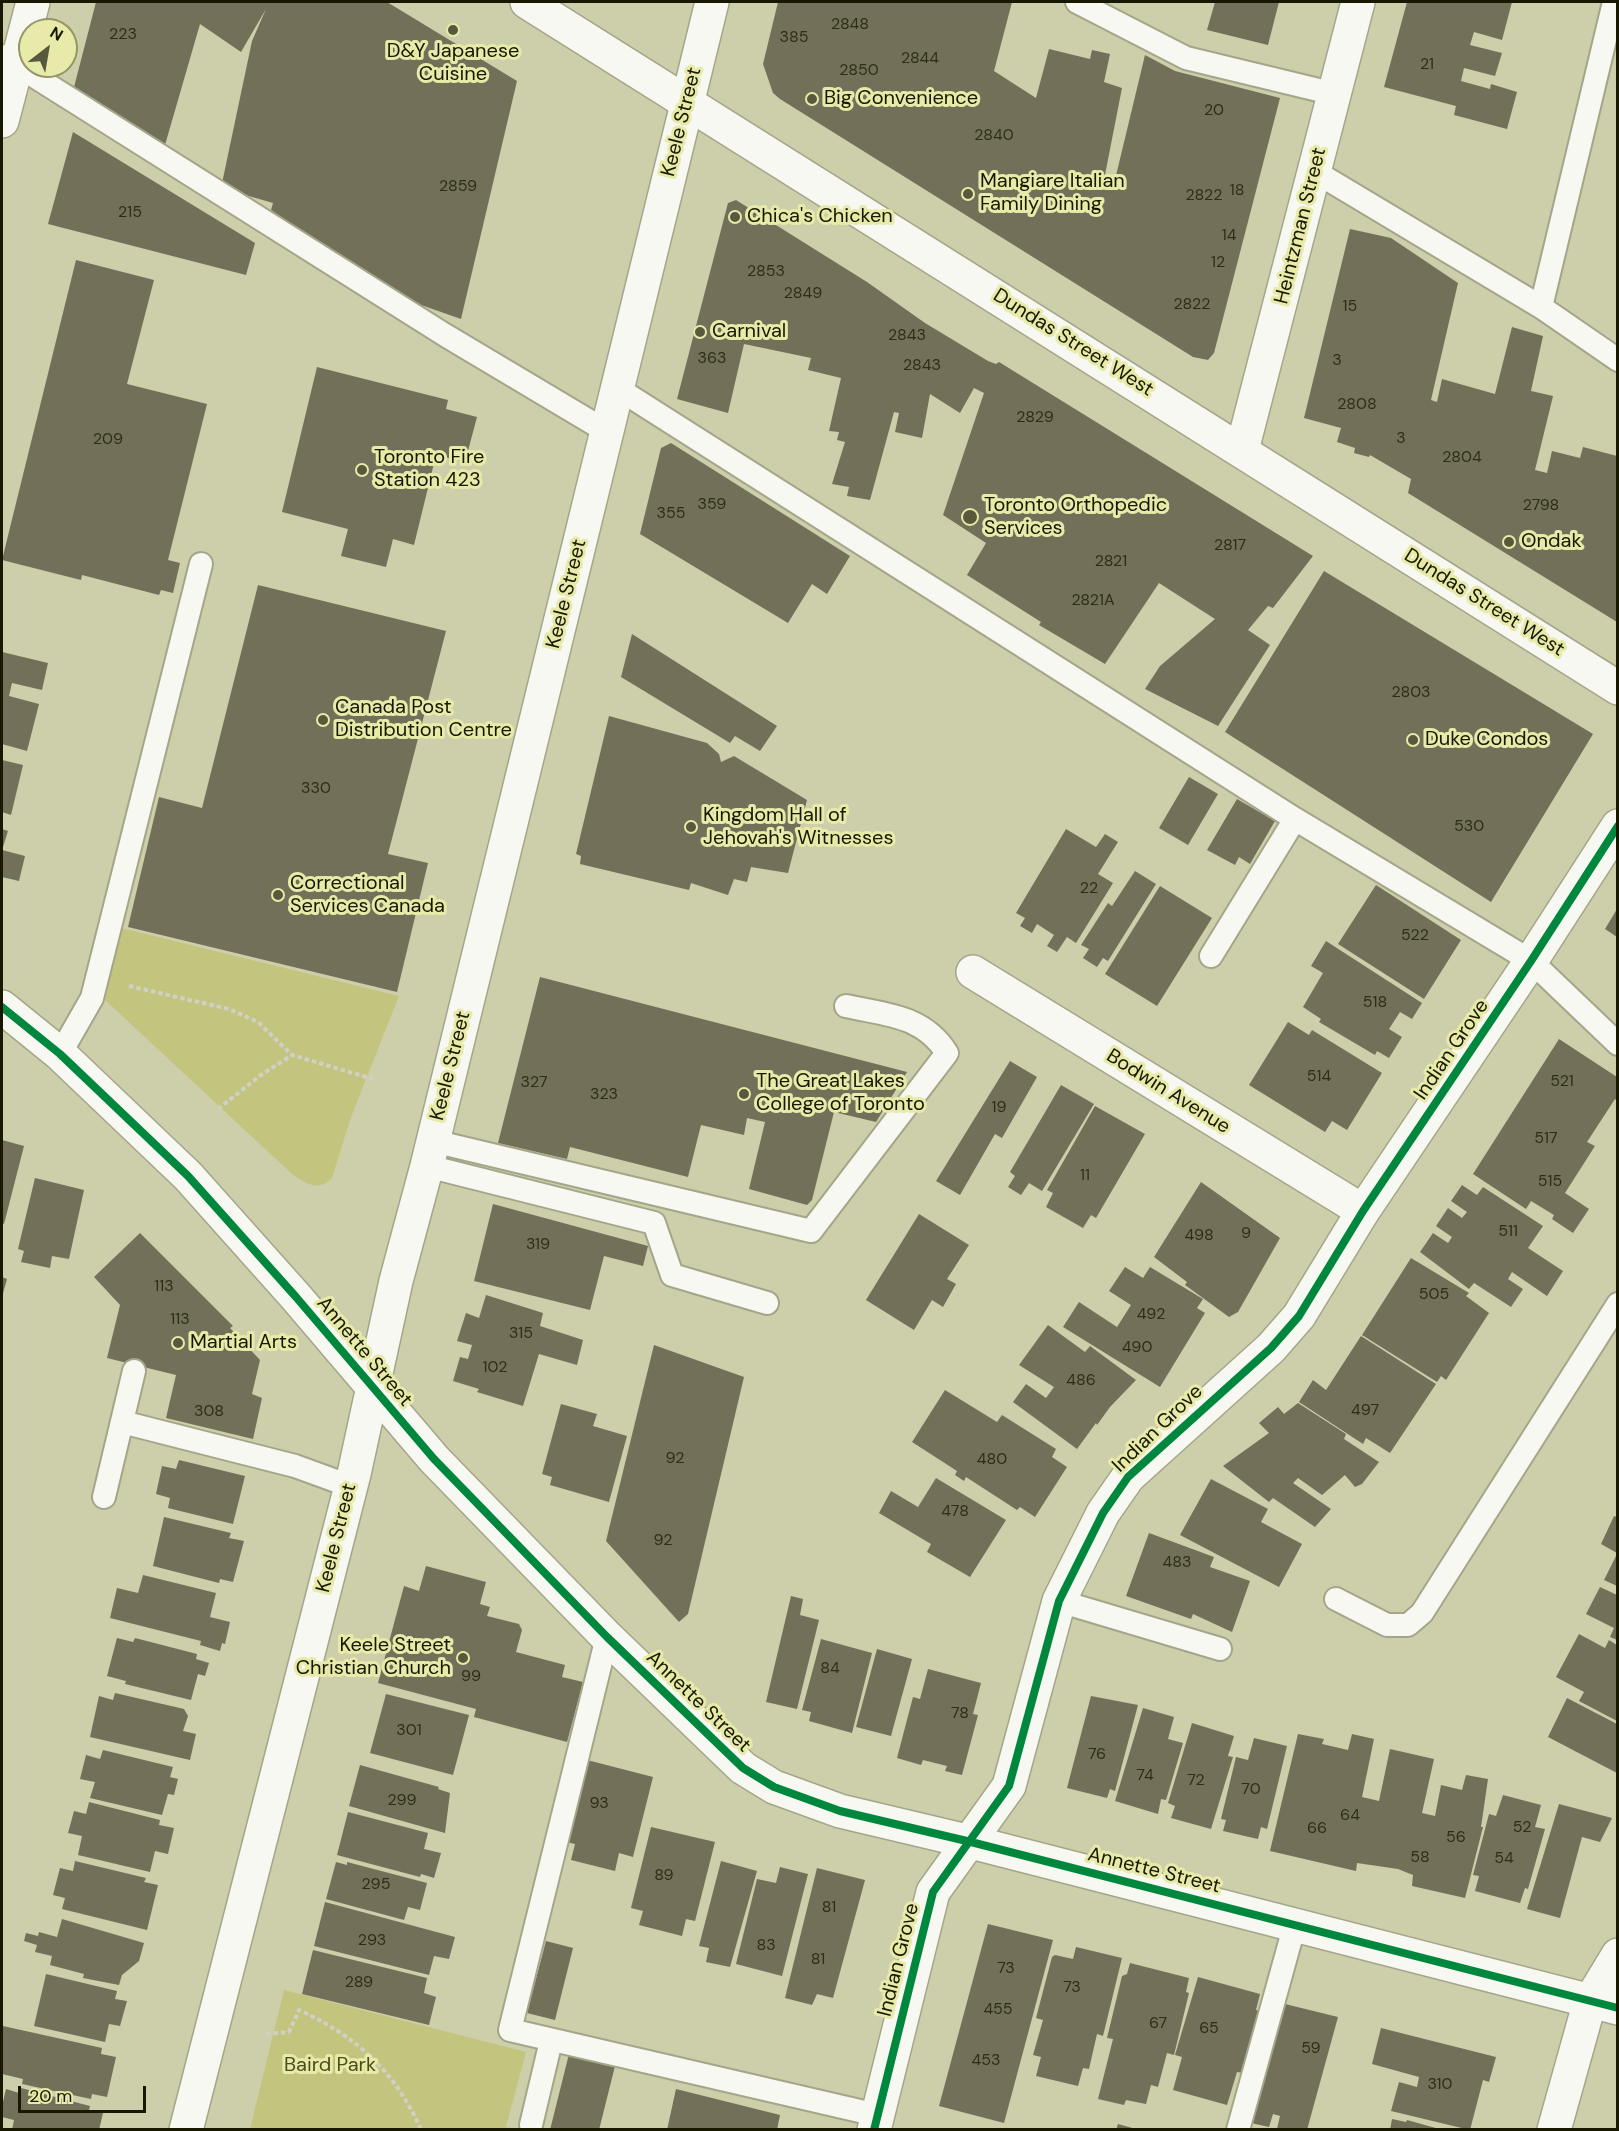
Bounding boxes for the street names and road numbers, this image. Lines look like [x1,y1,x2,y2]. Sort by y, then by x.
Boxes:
street label: Keele Street [657,65,707,179]
street label: Heintzman Street [1270,145,1332,307]
street label: Dundas Street West [988,284,1158,402]
street label: Keele Street [542,537,592,651]
street label: Dundas Street West [1399,544,1569,662]
street label: Indian Grove [1410,995,1494,1105]
street label: Keele Street [426,1009,476,1123]
street label: Bodwin Avenue [1102,1044,1234,1140]
street label: Annette Street [311,1292,417,1412]
street label: Indian Grove [1108,1380,1208,1478]
street label: Keele Street [312,1481,362,1595]
street label: Annette Street [641,1646,755,1758]
street label: Annette Street [1085,1843,1223,1899]
street label: Indian Grove [873,1901,925,2019]

